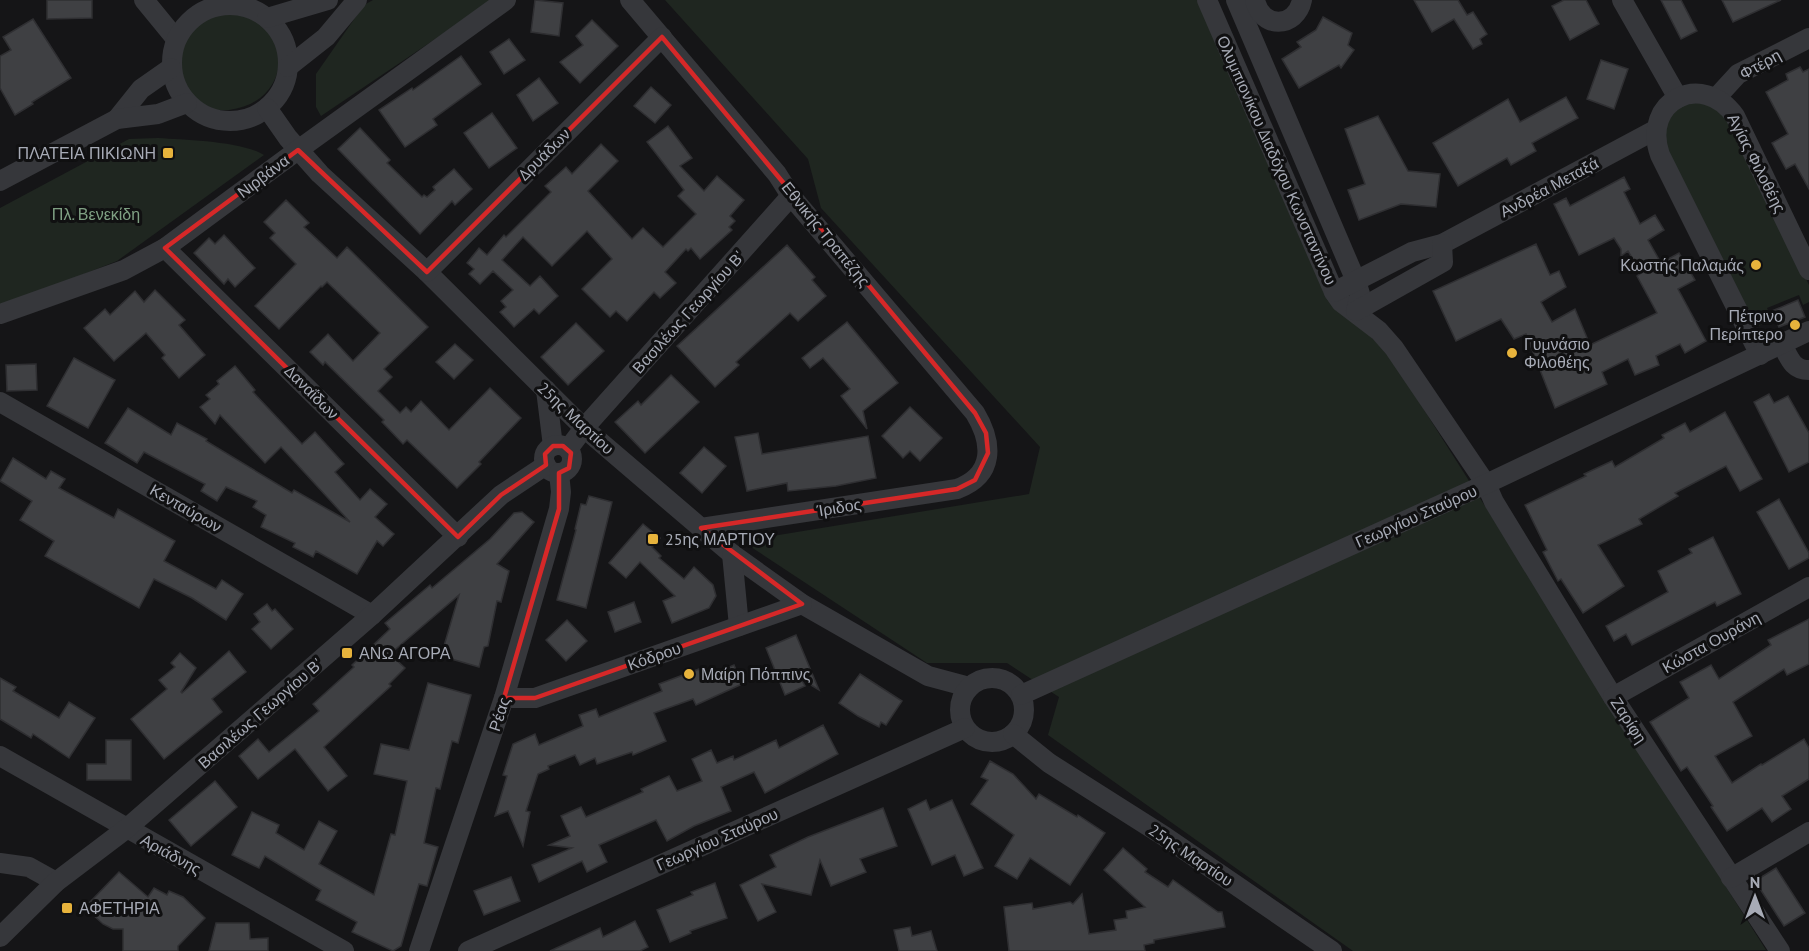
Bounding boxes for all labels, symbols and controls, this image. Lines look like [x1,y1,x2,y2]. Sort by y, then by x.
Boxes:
street label: Ολυμπιονίκου Διαδόχου Κωνσταντίνου [1213,32,1341,288]
street label: Φτέρη [1736,45,1784,83]
street label: Αγίας Φιλοθέης [1723,110,1791,216]
street label: Δρυάδων [514,124,574,184]
place label: ΠΛΑΤΕΙΑ ΠΙΚΙΩΝΗ [17,143,156,163]
marker: ΠΛΑΤΕΙΑ ΠΙΚΙΩΝΗ [161,146,175,160]
street label: Νιρβάνα [233,150,293,202]
street label: Ανδρέα Μεταξά [1496,153,1602,221]
street label: Εθνικής Τραπέζης [778,177,875,291]
park label: Πλ. Βενεκίδη [52,204,140,224]
street label: Βασιλέως Γεωργίου Β' [628,247,748,377]
place label: Κωστής Παλαμάς [1620,255,1744,275]
marker: Κωστής Παλαμάς [1749,258,1763,272]
place label: Πέτρινο Περίπτερο [1710,306,1783,344]
marker: Πέτρινο Περίπτερο [1788,318,1802,332]
place label: Γυμνάσιο Φιλοθέης [1524,334,1590,372]
marker: Γυμνάσιο Φιλοθέης [1505,346,1519,360]
street label: Δαναΐδων [281,361,343,423]
street label: 25ης Μαρτίου [534,378,618,458]
street label: Κενταύρων [147,479,225,537]
street label: Γεωργίου Σταύρου [1352,480,1480,552]
street label: Ίριδος [815,494,863,520]
place label: 25ης ΜΑΡΤΙΟΥ [665,529,775,549]
marker: 25ης ΜΑΡΤΙΟΥ [646,532,660,546]
street label: Κώστα Ουράνη [1659,607,1763,677]
street label: Κόδρου [625,638,683,674]
place label: ΑΝΩ ΑΓΟΡΑ [359,643,451,663]
marker: ΑΝΩ ΑΓΟΡΑ [340,646,354,660]
street label: Βασιλέως Γεωργίου Β' [194,654,326,772]
place label: Μαίρη Πόππινς [701,664,811,684]
marker: Μαίρη Πόππινς [682,667,696,681]
street label: Ζαρίφη [1607,693,1651,747]
street label: Ρέας [484,694,514,734]
street label: Γεωργίου Σταύρου [653,803,781,875]
street label: 25ης Μαρτίου [1145,820,1237,890]
street label: Αριάδνης [137,829,205,879]
north arrow [1725,867,1785,927]
text: N [1750,872,1760,892]
place label: ΑΦΕΤΗΡΙΑ [79,898,160,918]
marker: ΑΦΕΤΗΡΙΑ [60,901,74,915]

